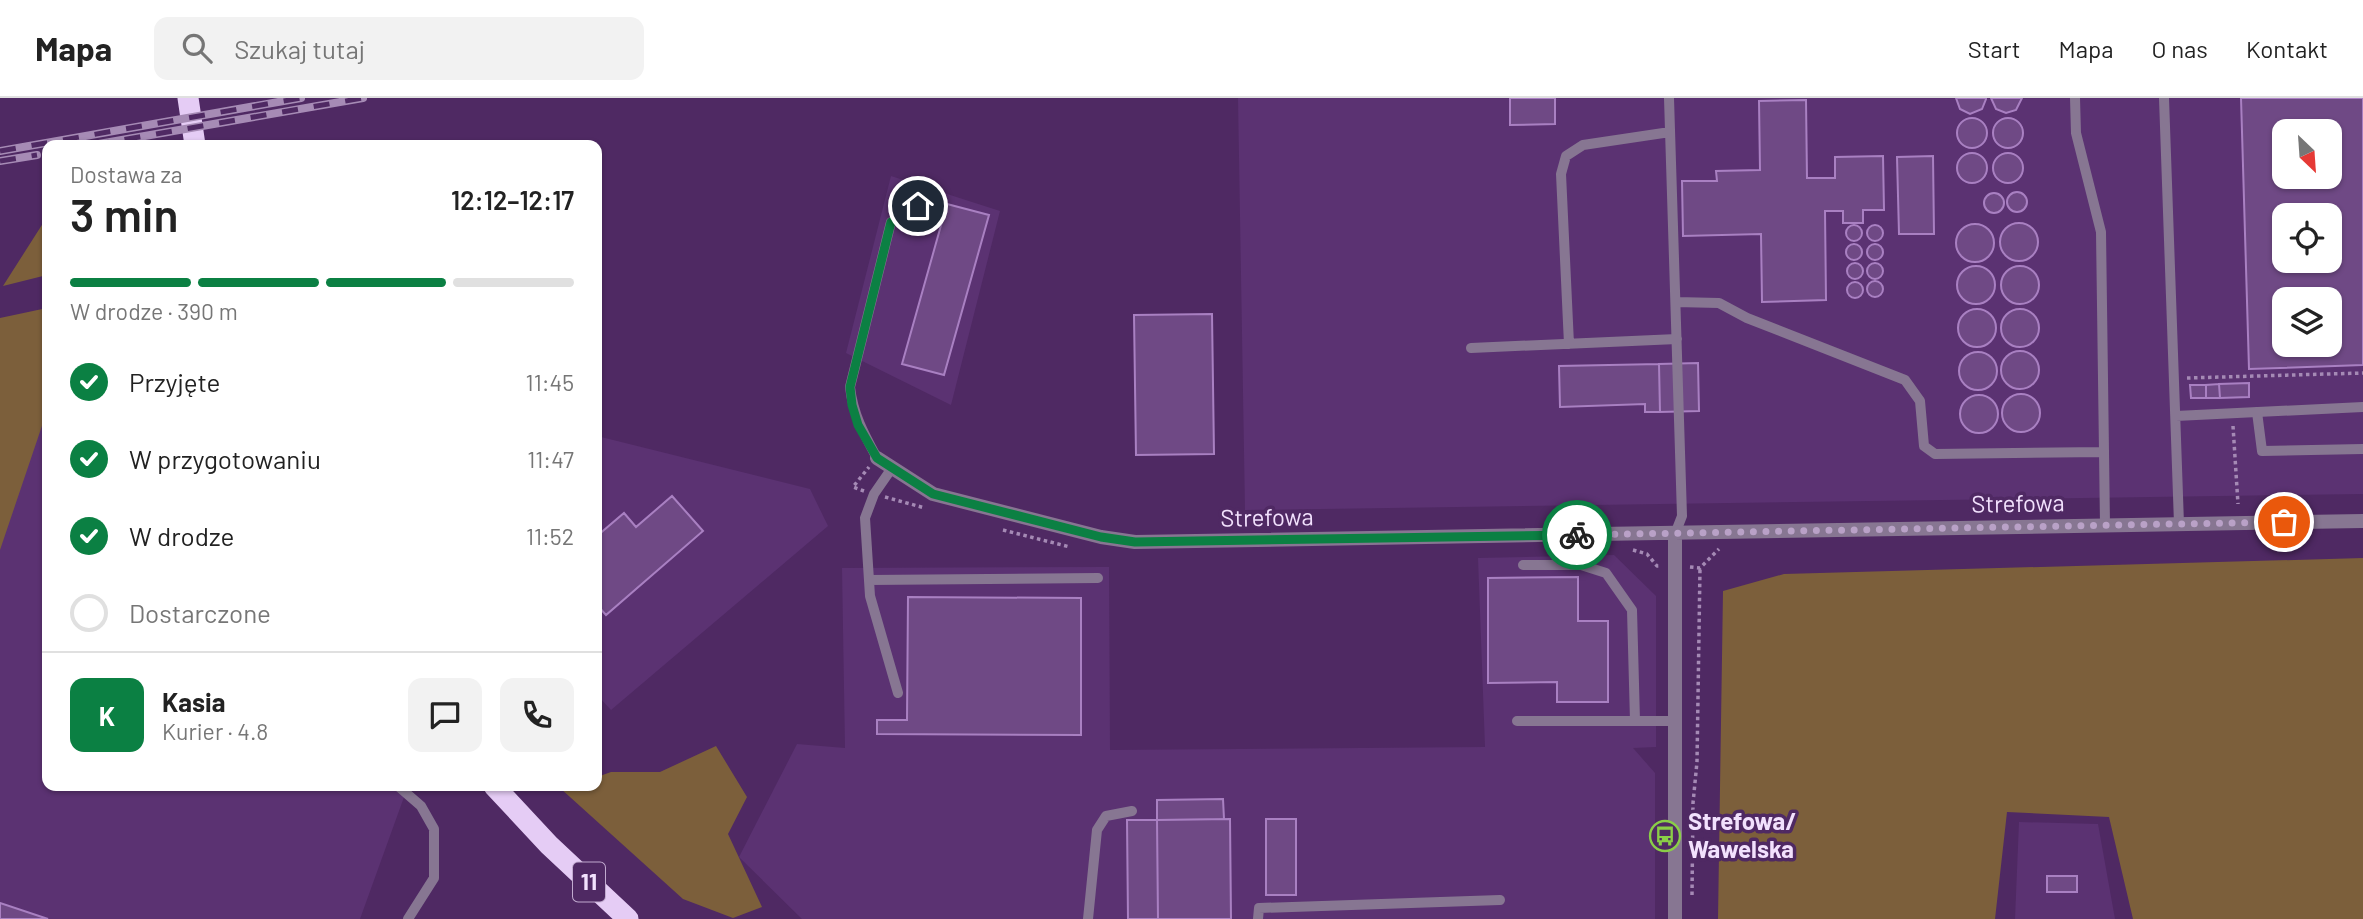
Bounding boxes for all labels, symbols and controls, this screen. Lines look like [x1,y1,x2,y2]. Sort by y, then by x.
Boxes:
search box [154,17,644,80]
text: Mapa [35,28,112,68]
icon: search [178,29,216,67]
text: Szukaj tutaj [234,33,365,64]
text: Start [1968,34,2020,63]
text: Mapa [2058,34,2113,63]
text: O nas [2151,34,2208,63]
text: Kontakt [2246,34,2328,63]
north arrow [2272,119,2342,189]
map controls [2272,119,2342,357]
text: Dostawa za [70,160,182,188]
pin [888,176,948,236]
text: 12:12–12:17 [451,184,574,215]
text: 3 min [70,186,179,241]
icon: home [899,187,937,225]
button: locate [2272,203,2342,273]
button: layers [2272,287,2342,357]
text: W drodze · 390 m [70,297,238,325]
icon: check [70,363,108,401]
text: Przyjęte [129,366,220,397]
text: 11:45 [526,368,574,396]
icon: check [70,440,108,478]
text: W przygotowaniu [129,443,321,474]
text: 11:47 [527,445,574,473]
street label: Strefowa [1971,487,2065,518]
pin [2254,492,2314,552]
courier [1542,500,1612,570]
street label: Strefowa [1220,501,1314,532]
icon: bag [2265,503,2303,541]
icon: bike [1558,516,1596,554]
icon: check [70,517,108,555]
text: W drodze [129,520,234,551]
text: 11:52 [526,522,574,550]
text: Dostarczone [129,597,271,628]
button: chat [408,678,482,752]
button: phone [500,678,574,752]
text: Kasia [162,686,225,717]
text: K [99,700,115,731]
text: Kurier · 4.8 [162,717,268,745]
place label: Strefowa/ Wawelska [1688,806,1797,863]
bus stop icon: Strefowa/ Wawelska [1648,819,1682,853]
road number: 11 [573,862,605,902]

